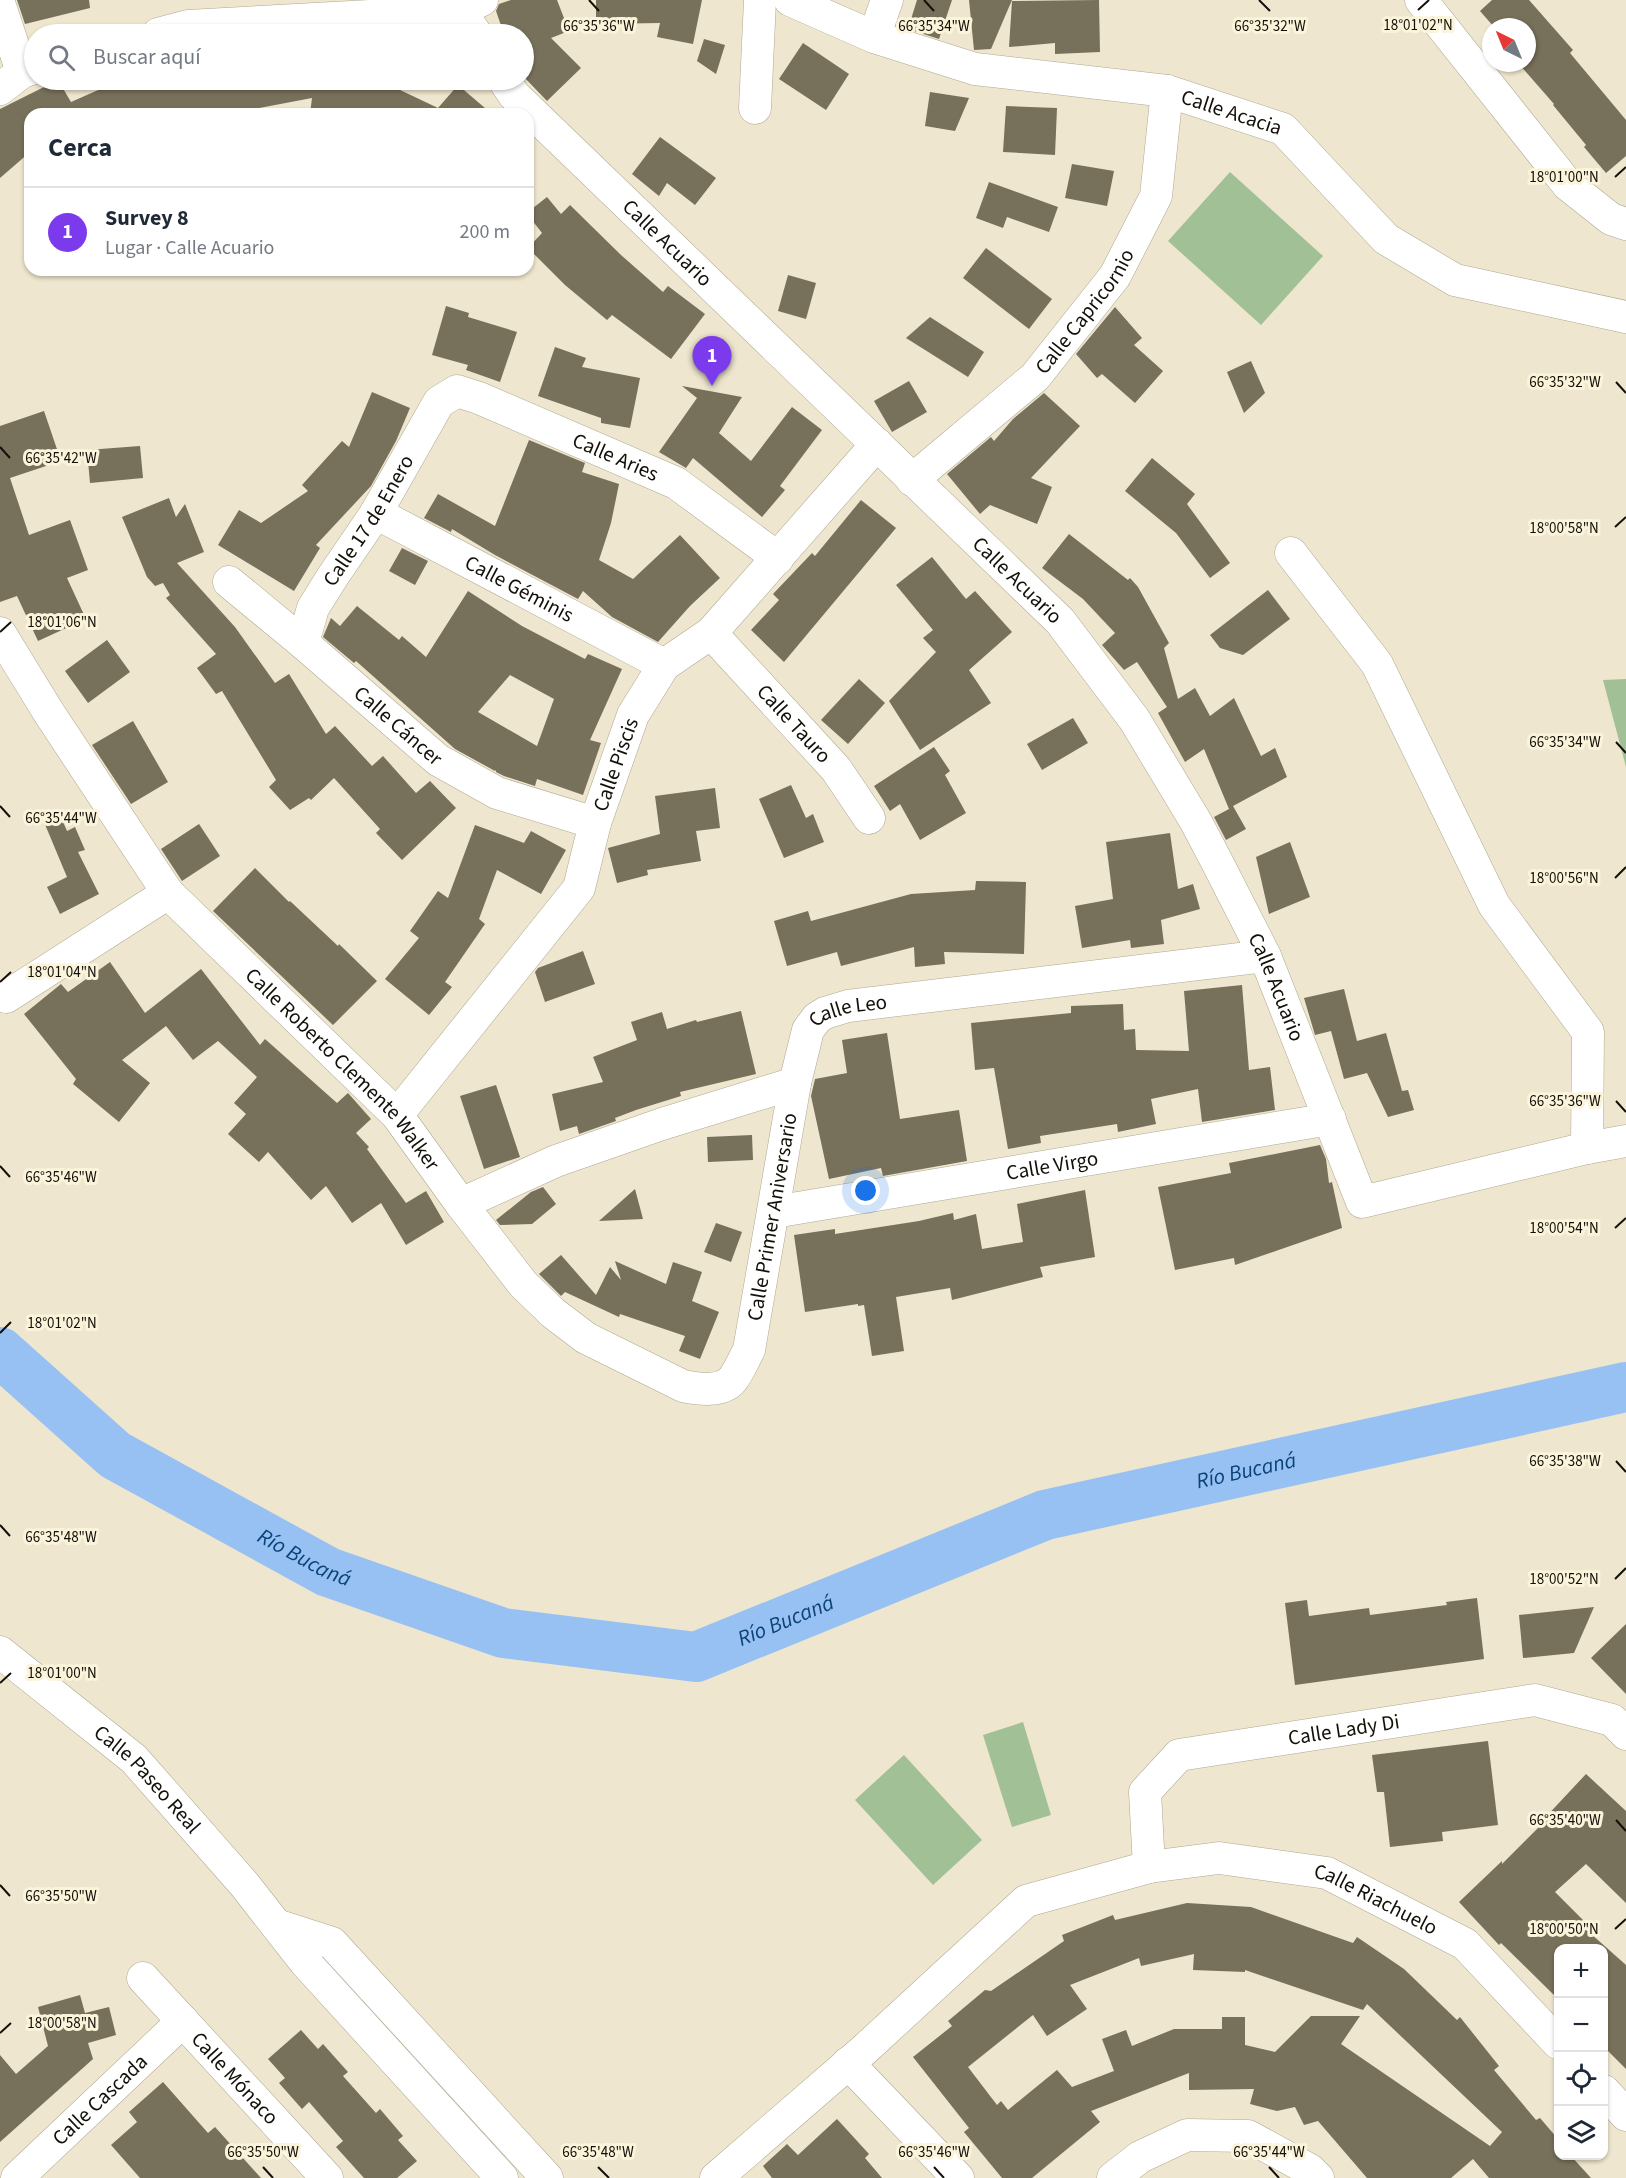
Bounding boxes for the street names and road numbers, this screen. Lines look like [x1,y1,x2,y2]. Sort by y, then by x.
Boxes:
street label: Calle Acacia [1177,82,1286,143]
street label: Calle Acuario [616,192,719,293]
street label: Calle Capricornio [1028,243,1142,381]
street label: Calle Aries [568,425,664,489]
street label: Calle 17 de Enero [315,449,421,592]
street label: Calle Acuario [966,529,1069,631]
street label: Calle Géminis [459,547,579,630]
street label: Calle Tauro [750,677,838,770]
street label: Calle Cáncer [347,679,450,773]
street label: Calle Piscis [585,713,646,815]
street label: Calle Acuario [1241,928,1312,1046]
street label: Calle Roberto Clemente Walker [239,961,448,1177]
street label: Calle Leo [801,986,889,1033]
street label: Calle Primer Aniversario [739,1111,805,1323]
street label: Calle Virgo [1004,1143,1100,1188]
street label: Calle Lady Di [1286,1706,1402,1753]
street label: Calle Paseo Real [87,1718,208,1840]
street label: Calle Riachuelo [1312,1856,1443,1942]
street label: Calle Mónaco [184,2025,286,2131]
street label: Calle Cascada [45,2047,154,2152]

